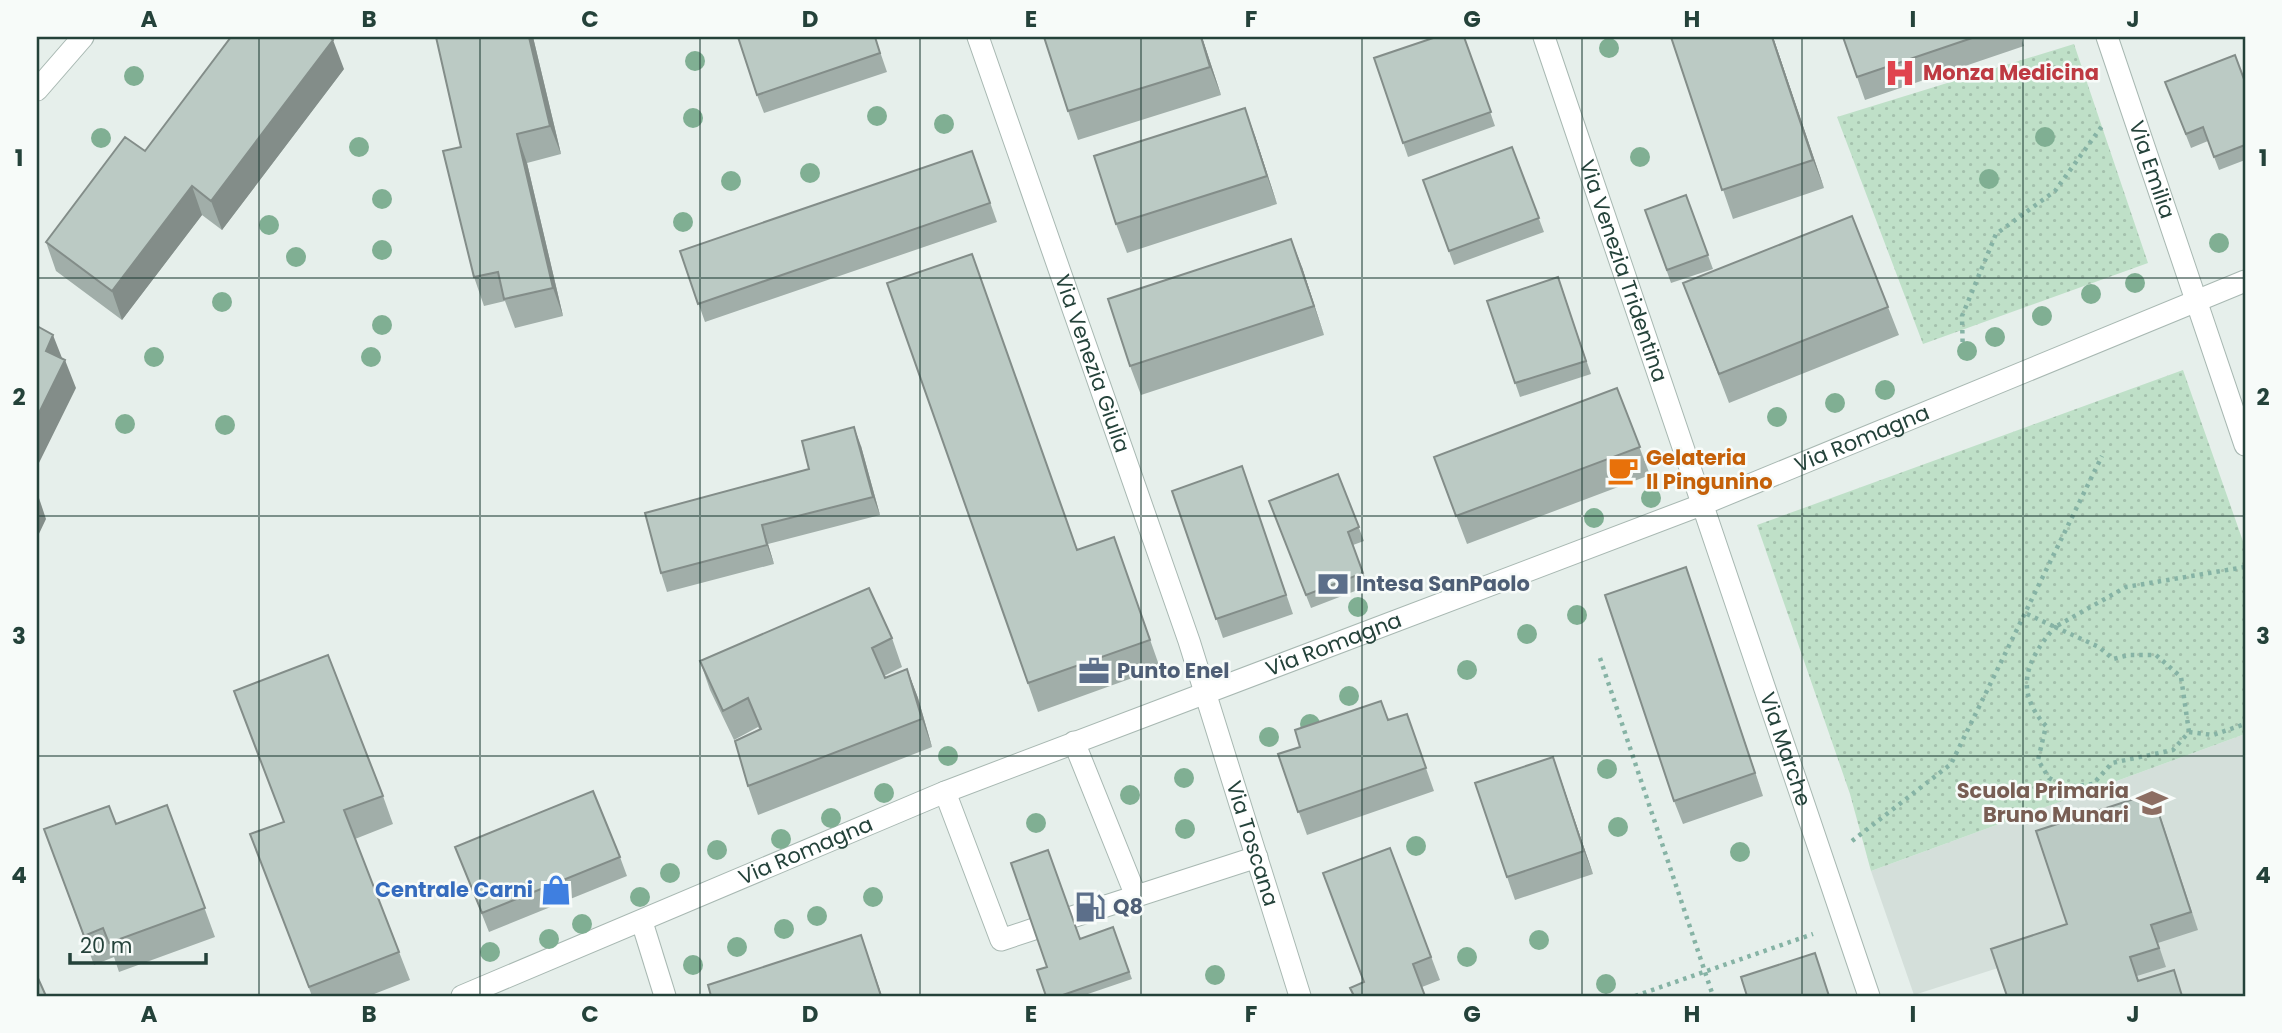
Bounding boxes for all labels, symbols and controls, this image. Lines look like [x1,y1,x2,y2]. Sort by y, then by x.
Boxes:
text: A [141,3,158,35]
text: B [361,3,377,35]
text: C [581,3,599,35]
text: D [802,3,818,35]
text: E [1025,3,1037,35]
text: F [1245,3,1257,35]
text: G [1463,3,1481,35]
text: H [1684,3,1700,35]
text: I [1910,3,1916,35]
text: J [2126,3,2140,35]
hospital icon: Monza Medicina [1883,56,1917,90]
place label: Monza Medicina [1923,58,2099,87]
street label: Via Emilia [2122,117,2182,222]
text: 1 [15,142,23,174]
text: 1 [2259,142,2267,174]
street label: Via Venezia Tridentina [1573,156,1675,386]
street label: Via Venezia Giulia [1048,270,1137,457]
text: 2 [12,381,26,413]
text: 2 [2256,381,2270,413]
street label: Via Romagna [1790,398,1933,479]
place label: Gelateria Il Pingunino [1646,443,1773,496]
cafe icon: Gelateria Il Pingunino [1606,453,1640,487]
bank icon: Intesa SanPaolo [1316,567,1350,601]
place label: Intesa SanPaolo [1356,569,1530,598]
street label: Via Romagna [1261,605,1405,683]
text: 3 [12,620,26,652]
text: 3 [2256,620,2270,652]
office icon: Punto Enel [1077,654,1111,688]
place label: Punto Enel [1117,656,1229,685]
street label: Via Marche [1753,688,1819,810]
place label: Scuola Primaria Bruno Munari [1957,776,2129,829]
street label: Via Toscana [1220,777,1286,910]
school or university icon: Scuola Primaria Bruno Munari [2135,786,2169,820]
street label: Via Romagna [734,809,877,892]
text: 4 [11,859,27,891]
text: 4 [2255,859,2271,891]
shop icon: Centrale Carni [539,873,573,907]
place label: Centrale Carni [375,875,533,904]
fuel station icon: Q8 [1073,890,1107,924]
place label: Q8 [1113,892,1143,921]
scale bar [70,921,206,965]
text: 20 m [80,931,133,960]
text: A [141,998,158,1030]
text: B [361,998,377,1030]
text: C [581,998,599,1030]
text: D [802,998,818,1030]
text: E [1025,998,1037,1030]
text: F [1245,998,1257,1030]
text: G [1463,998,1481,1030]
text: H [1684,998,1700,1030]
text: I [1910,998,1916,1030]
text: J [2126,998,2140,1030]

